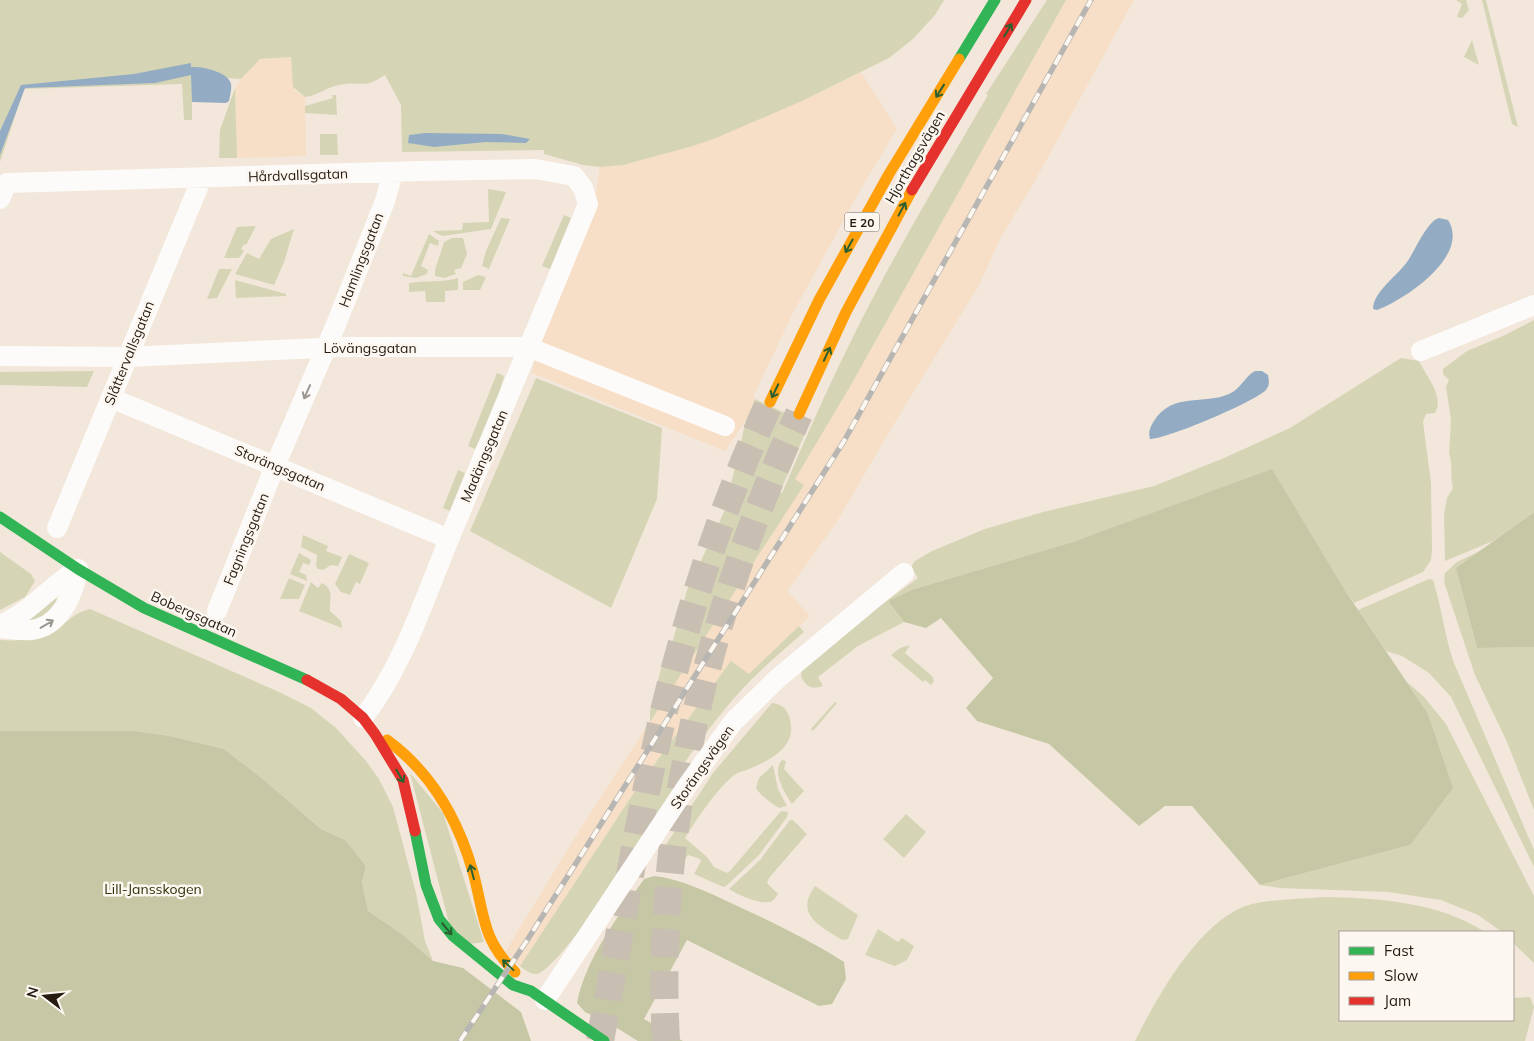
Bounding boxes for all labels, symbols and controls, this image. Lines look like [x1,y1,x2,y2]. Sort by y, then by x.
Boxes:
one-way arrow [1003,23,1013,38]
one-way arrow [935,83,945,97]
street label: Hjorthagsvägen [881,107,949,207]
street label: Hårdvallsgatan [248,164,348,186]
one-way arrow [897,203,907,217]
street label: Hamlingsgatan [335,210,387,310]
road number: E 20 [844,212,880,232]
one-way arrow [844,238,854,253]
street label: Slåttervallsgatan [100,298,158,408]
street label: Lövängsgatan [323,339,417,357]
one-way arrow [822,346,832,361]
one-way arrow [770,383,780,398]
one-way arrow [301,384,311,399]
street label: Madängsgatan [456,407,512,505]
street label: Storängsgatan [232,441,328,495]
street label: Fagningsgatan [219,490,273,588]
street label: Bobergsgatan [148,587,240,641]
one-way arrow [40,618,54,629]
street label: Storängsvägen [666,721,738,813]
one-way arrow [395,768,405,782]
one-way arrow [467,864,477,880]
park label: Lill-Jansskogen [104,880,202,898]
one-way arrow [442,922,453,935]
legend [1339,931,1514,1021]
text: Fast [1384,941,1414,960]
one-way arrow [501,959,514,971]
text: Slow [1384,966,1418,985]
north arrow [20,971,70,1021]
text: N [22,985,43,1000]
text: Jam [1384,991,1411,1010]

